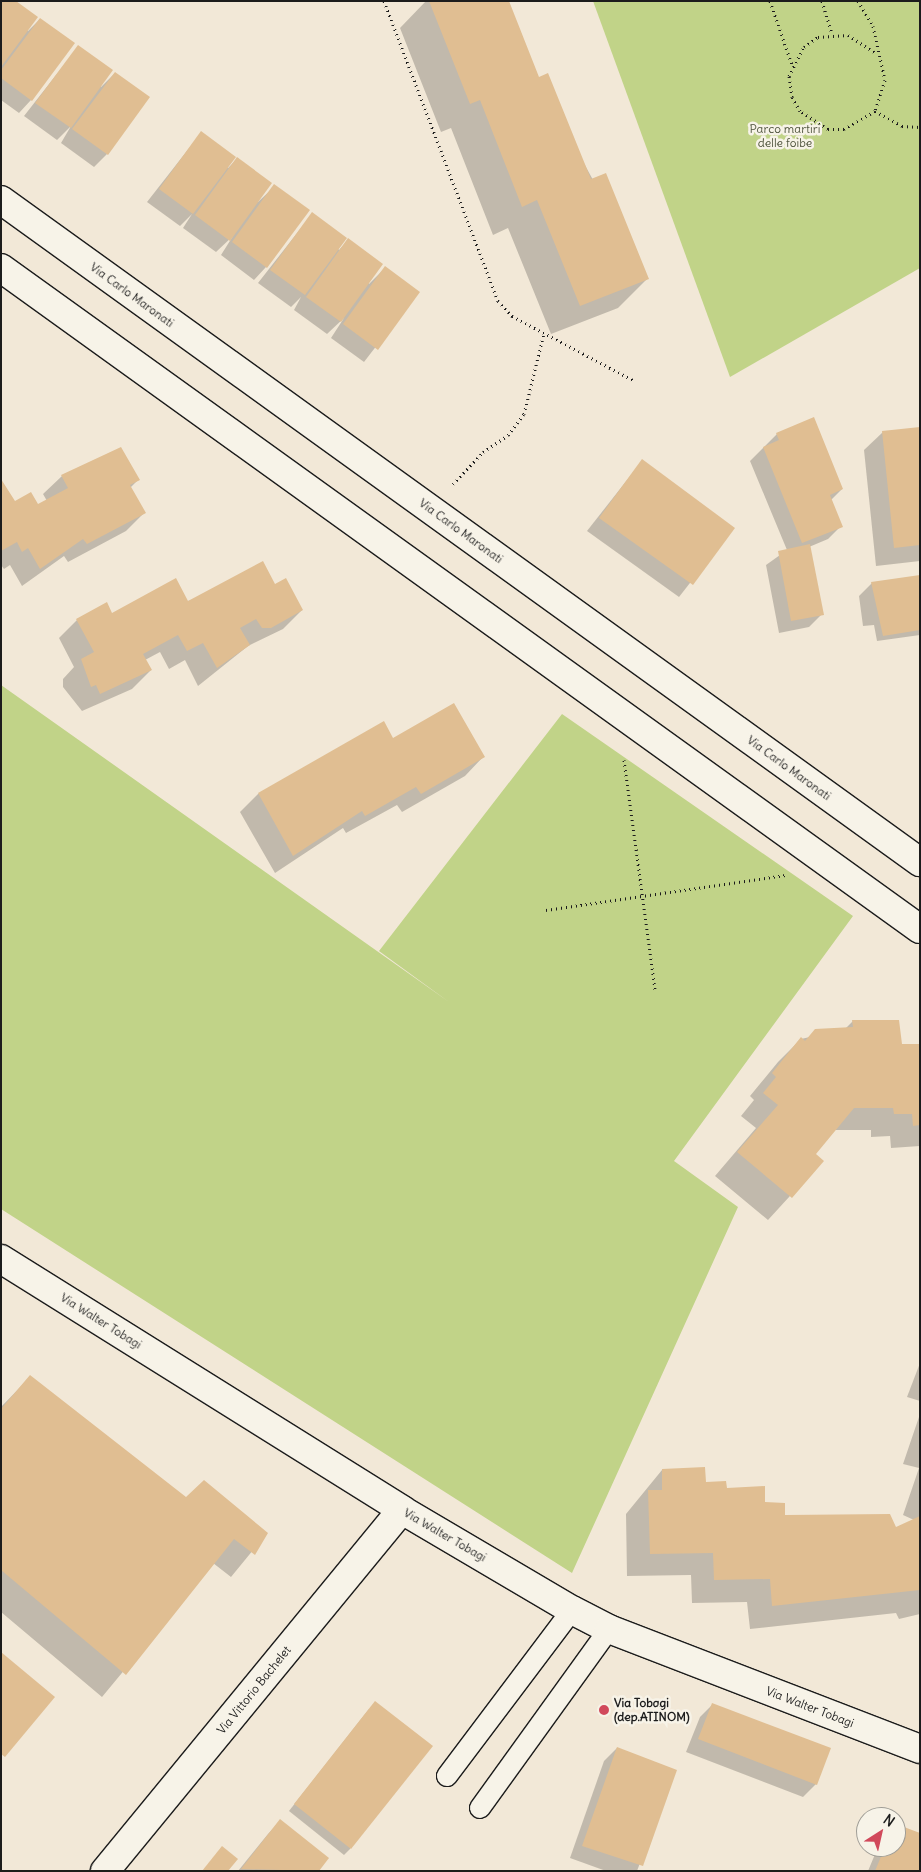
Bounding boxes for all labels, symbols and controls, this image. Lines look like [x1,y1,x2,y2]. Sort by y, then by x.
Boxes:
park label: Parco martiri delle foibe [750,122,820,150]
street label: Via Carlo Maronati [87,260,177,330]
street label: Via Carlo Maronati [416,496,506,566]
street label: Via Carlo Maronati [744,733,834,803]
street label: Via Walter Tobagi [58,1290,144,1352]
street label: Via Walter Tobagi [401,1505,489,1565]
street label: Via Vittorio Bachelet [214,1643,294,1737]
street label: Via Walter Tobagi [764,1684,856,1730]
place label: Via Tobagi (dep.ATINOM) [614,1696,690,1724]
marker: Via Tobagi (dep.ATINOM) [598,1704,610,1716]
north arrow [856,1807,906,1857]
text: N [880,1810,898,1831]

